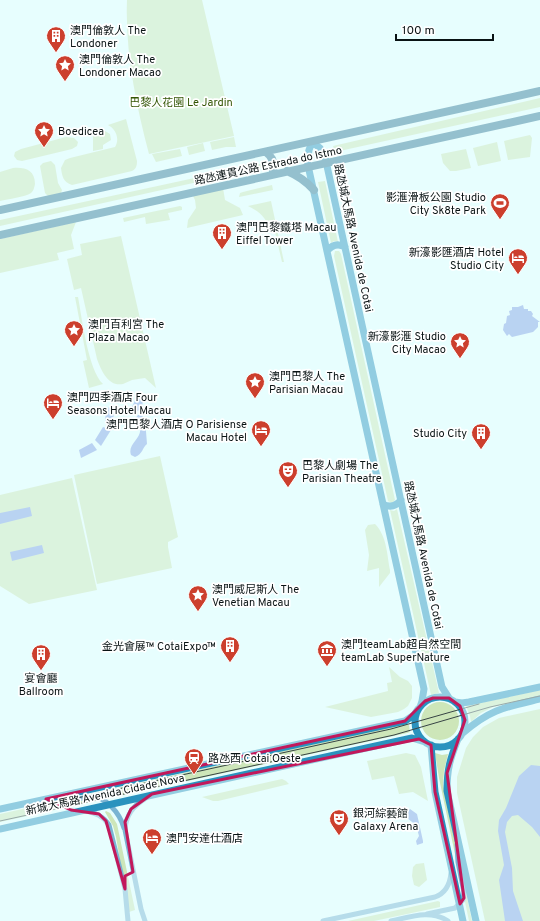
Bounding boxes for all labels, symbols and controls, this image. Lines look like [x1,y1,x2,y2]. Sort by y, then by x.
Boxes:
scale bar [396,16,493,42]
text: 100 m [402,23,435,39]
place label: 澳門倫敦人 The Londoner [70,24,146,51]
building icon: 澳門倫敦人 The Londoner [45,25,67,53]
place label: 澳門倫敦人 The Londoner Macao [79,53,161,80]
place icon: 澳門倫敦人 The Londoner Macao [54,54,76,82]
park label: 巴黎人花園 Le Jardin [129,96,233,110]
place icon: Boedicea [33,120,55,148]
place label: Boedicea [58,125,104,139]
street label: 路氹連貫公路 Estrada do Istmo [193,143,343,188]
street label: 路氹城大馬路 Avenida de Cotai [330,163,376,314]
place label: 影滙滑板公園 Studio City Sk8te Park [386,191,486,218]
sports icon: 影滙滑板公園 Studio City Sk8te Park [489,192,511,220]
place label: 澳門巴黎鐵塔 Macau Eiffel Tower [236,221,336,248]
building icon: 澳門巴黎鐵塔 Macau Eiffel Tower [211,222,233,250]
place label: 新濠影匯酒店 Hotel Studio City [409,246,504,273]
hotel icon: 新濠影匯酒店 Hotel Studio City [507,247,529,275]
place label: 澳門百利宮 The Plaza Macao [88,318,164,345]
place icon: 澳門百利宮 The Plaza Macao [63,319,85,347]
place label: 新濠影滙 Studio City Macao [368,330,446,357]
place icon: 新濠影滙 Studio City Macao [449,331,471,359]
place label: 澳門巴黎人 The Parisian Macau [269,370,345,397]
place icon: 澳門巴黎人 The Parisian Macau [244,371,266,399]
place label: 澳門四季酒店 Four Seasons Hotel Macau [67,391,171,418]
hotel icon: 澳門四季酒店 Four Seasons Hotel Macau [42,392,64,420]
place label: 澳門巴黎人酒店 O Parisiense Macau Hotel [106,418,247,445]
hotel icon: 澳門巴黎人酒店 O Parisiense Macau Hotel [250,419,272,447]
building icon: Studio City [470,422,492,450]
place label: Studio City [413,427,467,441]
place label: 巴黎人劇場 The Parisian Theatre [302,459,382,486]
theatre icon: 巴黎人劇場 The Parisian Theatre [277,460,299,488]
street label: 路氹城大馬路 Avenida de Cotai [400,480,446,631]
place label: 澳門威尼斯人 The Venetian Macau [212,583,299,610]
place icon: 澳門威尼斯人 The Venetian Macau [187,584,209,612]
building icon: 金光會展™ CotaiExpo™ [219,635,241,663]
place label: 澳門teamLab超自然空間 teamLab SuperNature [341,638,461,665]
museum icon: 澳門teamLab超自然空間 teamLab SuperNature [316,639,338,667]
place label: 金光會展™ CotaiExpo™ [102,640,216,654]
building icon: 宴會廳 Ballroom [30,643,52,671]
place label: 宴會廳 Ballroom [19,672,63,699]
station icon: 路氹西 Cotai Oeste [183,747,205,775]
place label: 路氹西 Cotai Oeste [208,752,301,766]
street label: 新城大馬路 Avenida Cidade Nova [25,771,186,819]
place label: 銀河綜藝館 Galaxy Arena [353,807,418,834]
theatre icon: 銀河綜藝館 Galaxy Arena [328,808,350,836]
hotel icon: 澳門安達仕酒店 [141,827,163,855]
place label: 澳門安達仕酒店 [166,832,243,846]

